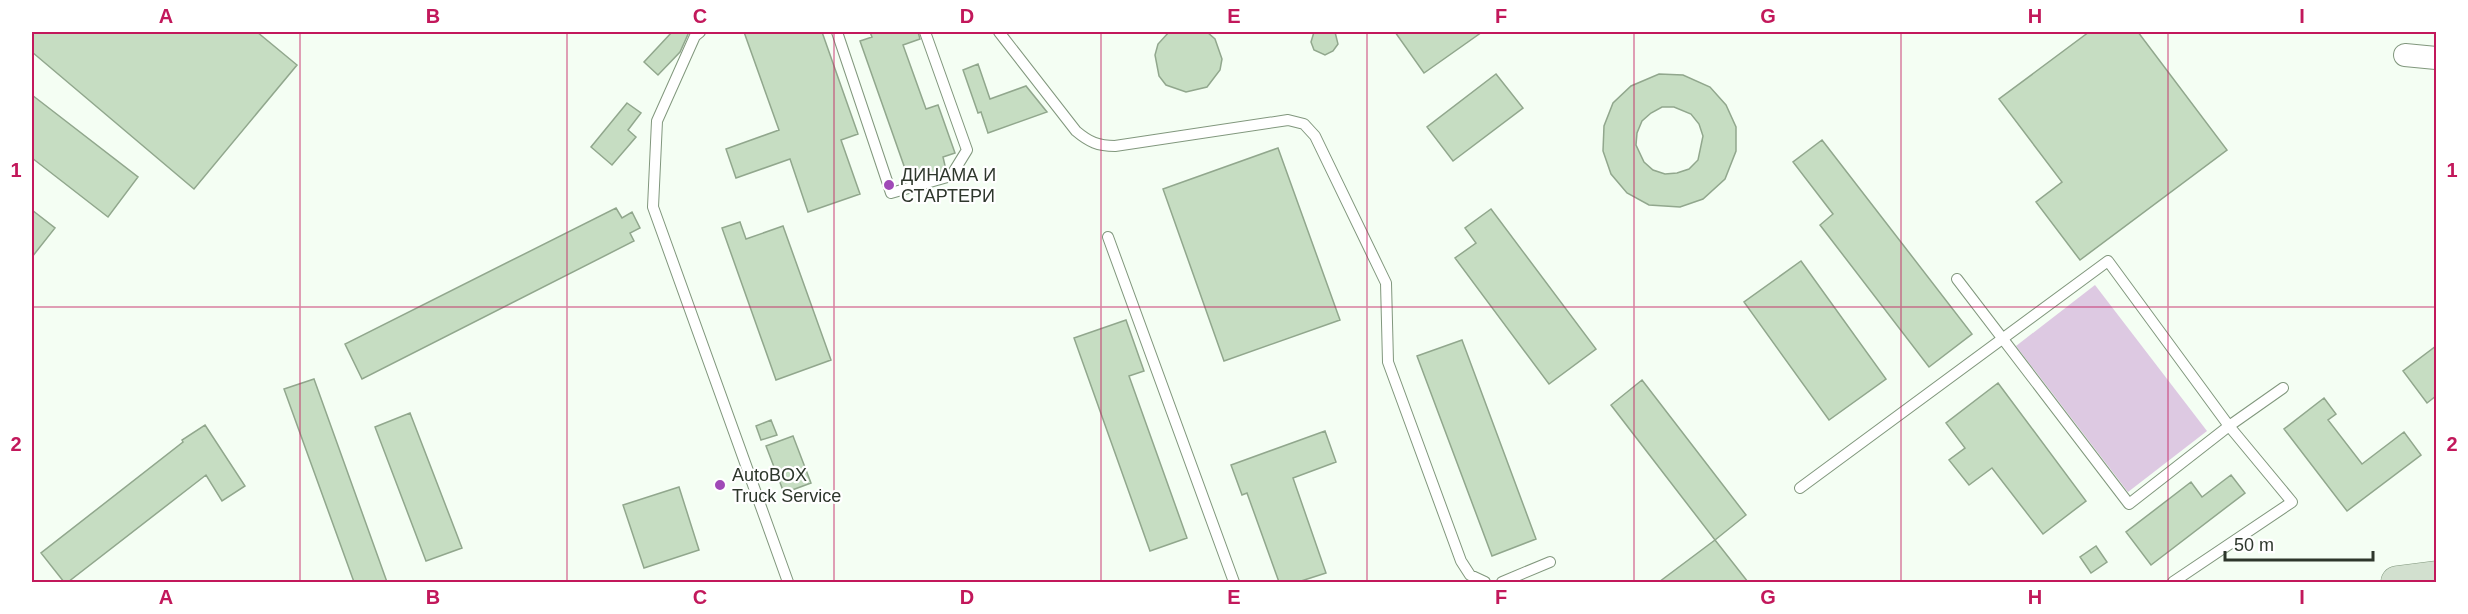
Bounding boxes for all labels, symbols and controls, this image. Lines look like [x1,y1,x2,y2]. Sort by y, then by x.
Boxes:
text: A [159,5,173,27]
text: B [426,5,440,27]
text: C [693,5,707,27]
text: D [960,5,974,27]
text: E [1227,5,1241,27]
text: F [1495,5,1507,27]
text: G [1760,5,1776,27]
text: H [2028,5,2042,27]
text: I [2299,5,2305,27]
text: 1 [10,159,22,181]
text: 1 [2446,159,2458,181]
place label: ДИНАМА И СТАРТЕРИ [901,165,996,206]
marker: ДИНАМА И СТАРТЕРИ [882,178,896,192]
text: 2 [10,433,22,455]
text: 2 [2446,433,2458,455]
place label: AutoBOX Truck Service [732,465,841,506]
marker: AutoBOX Truck Service [713,478,727,492]
scale bar [2225,524,2374,562]
text: 50 m [2234,535,2274,555]
text: A [159,586,173,608]
text: B [426,586,440,608]
text: C [693,586,707,608]
text: D [960,586,974,608]
text: E [1227,586,1241,608]
text: F [1495,586,1507,608]
text: G [1760,586,1776,608]
text: H [2028,586,2042,608]
text: I [2299,586,2305,608]

